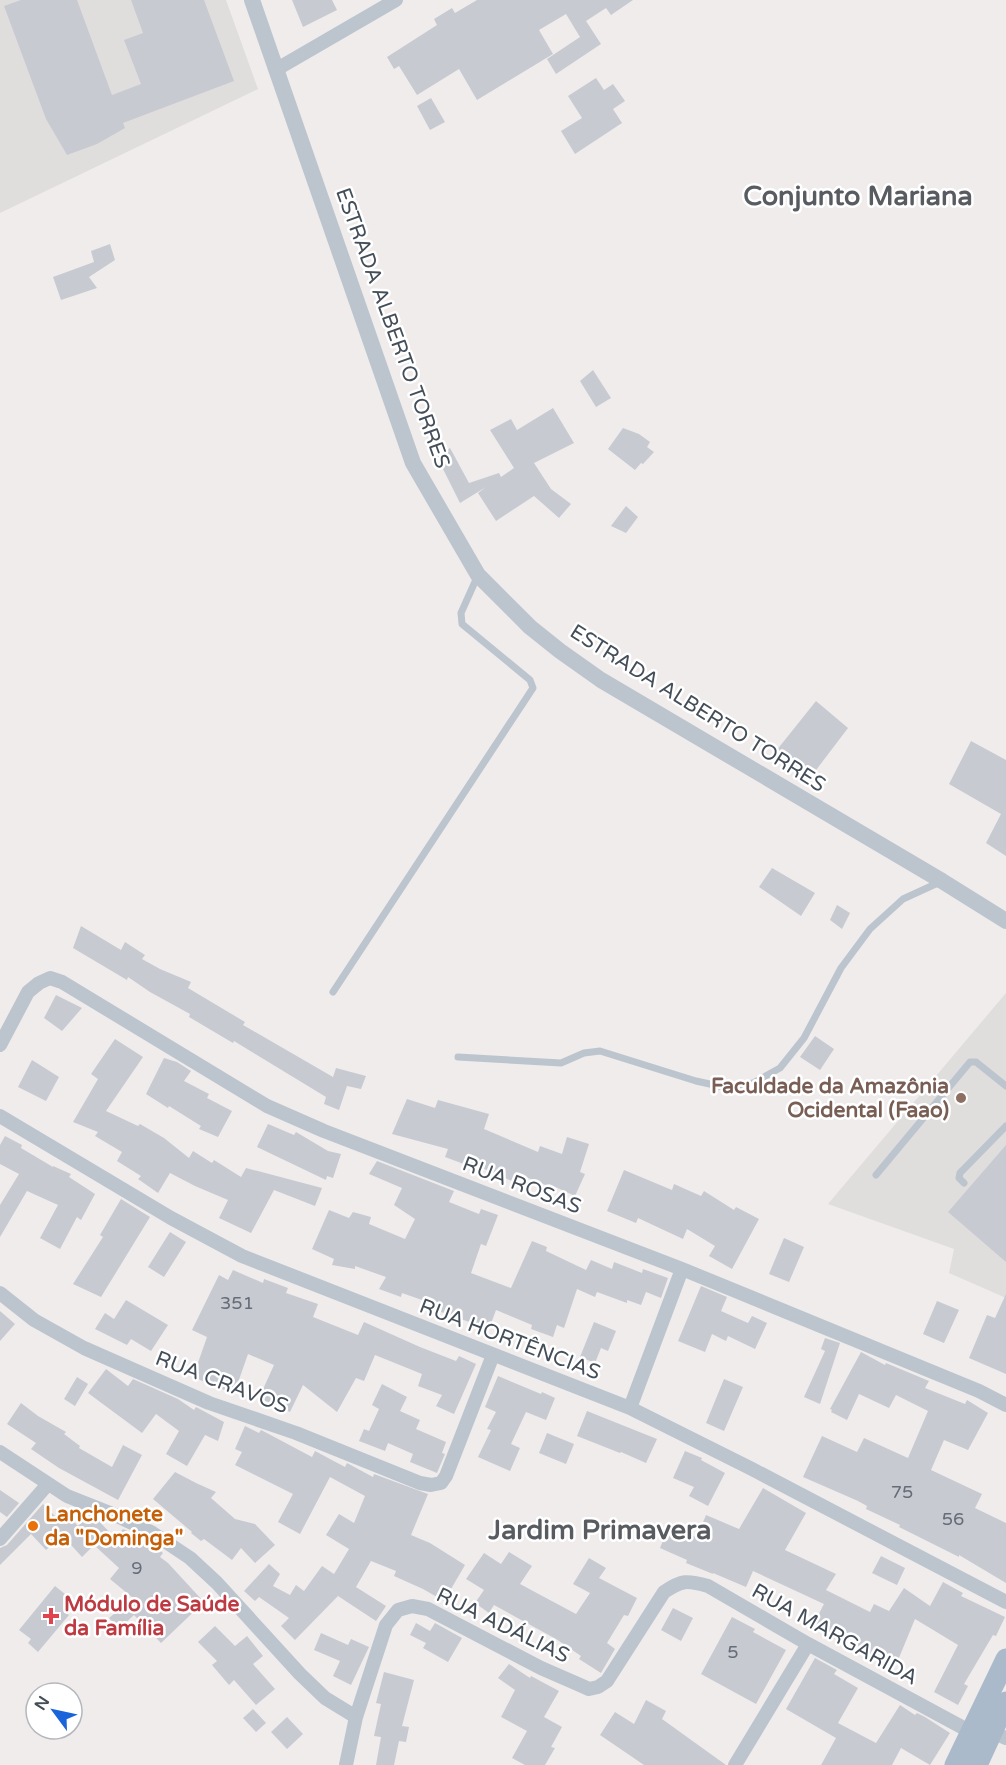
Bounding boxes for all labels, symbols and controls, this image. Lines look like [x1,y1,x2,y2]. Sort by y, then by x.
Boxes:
district label: Conjunto Mariana [743,180,973,213]
street label: ESTRADA ALBERTO TORRES [330,185,455,472]
street label: ESTRADA ALBERTO TORRES [565,619,830,798]
place label: Faculdade da Amazônia Ocidental (Faao) [711,1074,949,1123]
marker: Faculdade da Amazônia Ocidental (Faao) [954,1091,968,1105]
street label: RUA ROSAS [459,1151,585,1220]
house number: 351 [220,1292,254,1314]
street label: RUA HORTÊNCIAS [416,1293,604,1386]
street label: RUA CRAVOS [152,1346,292,1419]
house number: 75 [891,1481,913,1503]
place label: Lanchonete da "Dominga" [45,1502,183,1551]
house number: 56 [942,1508,964,1530]
district label: Jardim Primavera [488,1514,711,1547]
marker: Lanchonete da "Dominga" [26,1519,40,1533]
house number: 9 [131,1557,143,1579]
street label: RUA MARGARIDA [747,1578,922,1690]
street label: RUA ADÁLIAS [432,1582,574,1669]
place label: Módulo de Saúde da Família [64,1592,240,1641]
marker: Módulo de Saúde da Família [42,1607,60,1625]
house number: 5 [727,1641,739,1663]
north arrow [24,1681,84,1741]
text: N [30,1693,54,1714]

